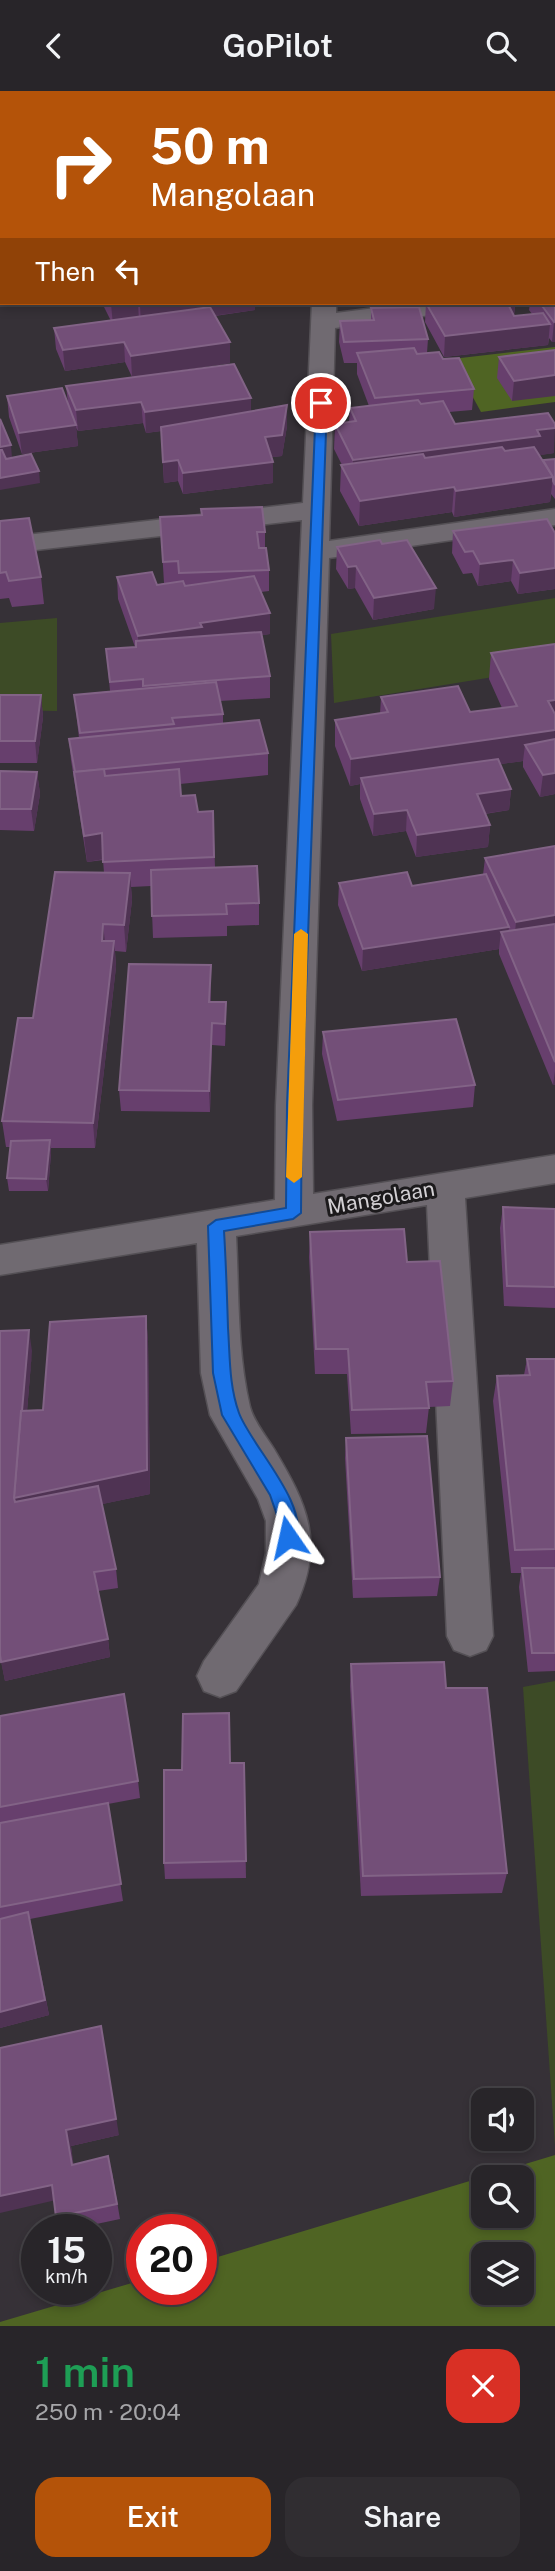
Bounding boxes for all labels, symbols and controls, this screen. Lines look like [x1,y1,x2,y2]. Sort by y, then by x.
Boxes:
icon: back [35,27,73,65]
text: GoPilot [222,27,333,64]
icon: search [482,27,520,65]
text: 50 m [150,117,270,175]
icon: right [35,119,126,210]
text: Mangolaan [150,176,315,213]
icon: left [109,252,147,290]
text: Then [35,256,95,287]
pin [291,373,351,433]
icon: arrive [302,384,340,422]
street label: Mangolaan [325,1176,436,1219]
position arrow [251,1500,325,1574]
map controls [471,2088,534,2305]
button: sound [471,2088,534,2151]
button: search [471,2165,534,2228]
speed limit sign: 20 [126,2214,217,2305]
text: 15 [47,2230,86,2271]
button: layers [471,2242,534,2305]
text: km/h [45,2266,88,2287]
text: 1 min [35,2347,135,2396]
button: close [446,2349,520,2423]
text: 250 m · 20:04 [35,2398,181,2425]
button: Exit [35,2477,271,2557]
button: Share [285,2477,520,2557]

